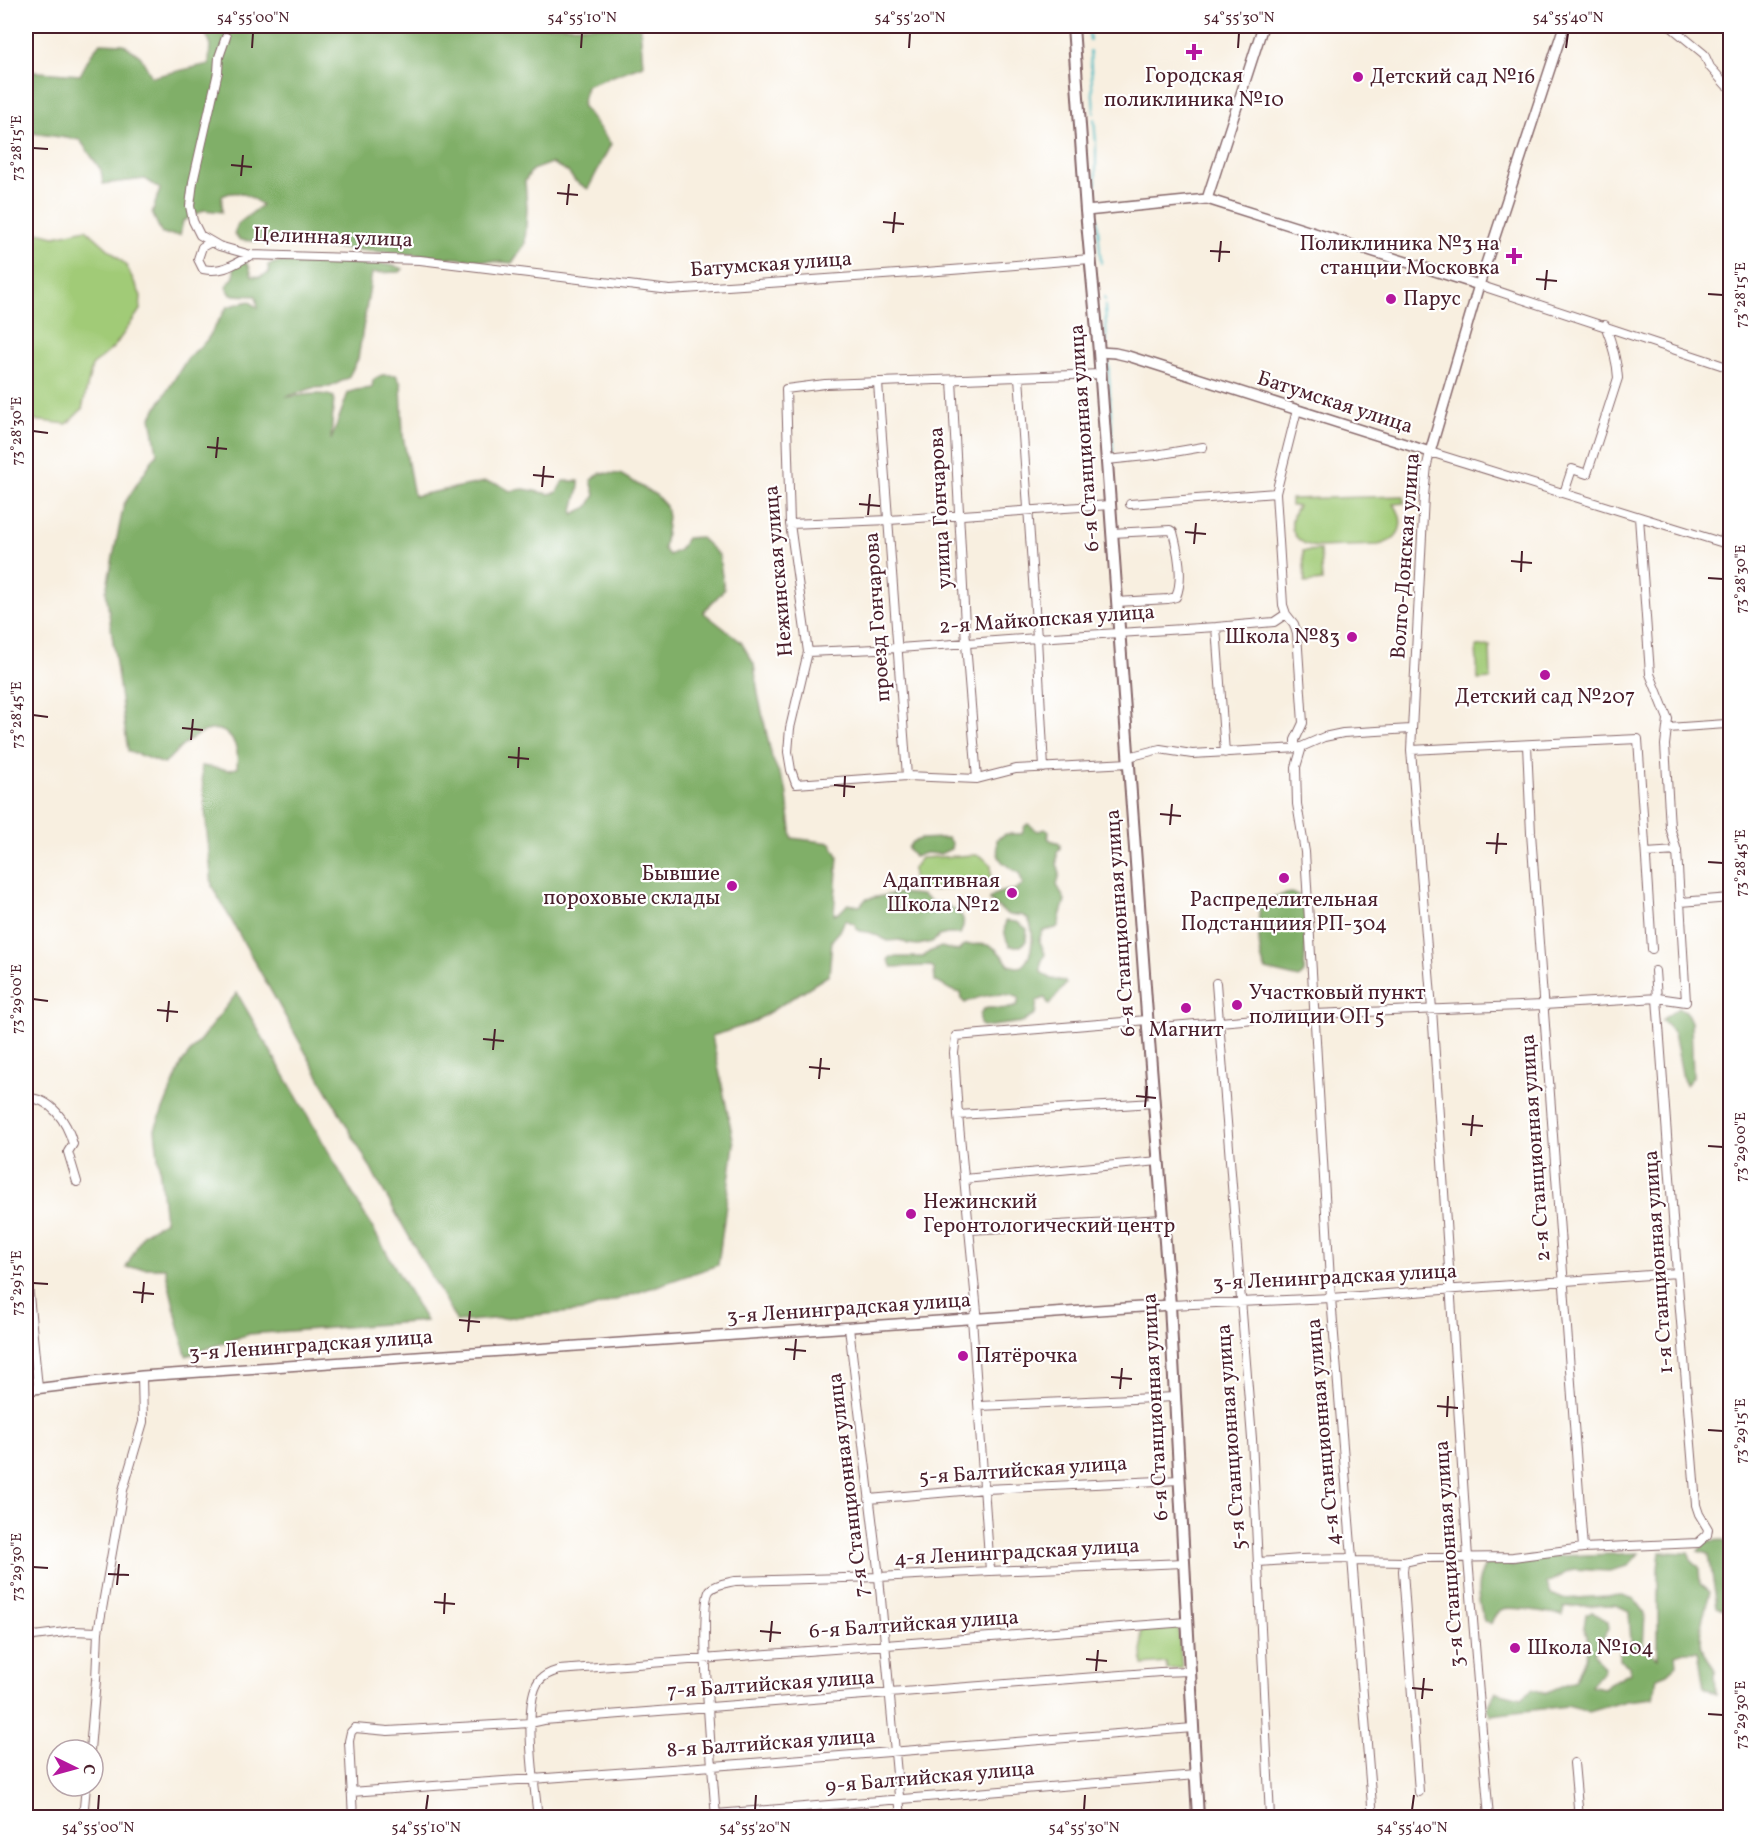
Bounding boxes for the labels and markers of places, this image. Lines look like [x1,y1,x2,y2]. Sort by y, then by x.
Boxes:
marker: Городская поликлиника №10 [1185,43,1203,61]
place label: Городская поликлиника №10 [1104,62,1284,115]
place label: Детский сад №16 [1370,63,1535,92]
marker: Детский сад №16 [1351,70,1365,84]
place label: Поликлиника №3 на станции Московка [1299,230,1500,283]
marker: Поликлиника №3 на станции Московка [1505,247,1523,265]
place label: Парус [1403,285,1461,314]
marker: Парус [1384,292,1398,306]
place label: Школа №83 [1225,623,1340,652]
marker: Школа №83 [1345,630,1359,644]
marker: Детский сад №207 [1538,668,1552,682]
place label: Детский сад №207 [1455,683,1635,712]
place label: Бывшие пороховые склады [543,860,720,913]
place label: Адаптивная Школа №12 [883,867,1000,920]
marker: Распределительная Подстанциия РП-304 [1277,871,1291,885]
marker: Бывшие пороховые склады [725,879,739,893]
marker: Адаптивная Школа №12 [1005,886,1019,900]
place label: Распределительная Подстанциия РП-304 [1181,886,1387,939]
place label: Участковый пункт полиции ОП 5 [1249,979,1426,1032]
marker: Участковый пункт полиции ОП 5 [1230,998,1244,1012]
marker: Магнит [1179,1001,1193,1015]
place label: Магнит [1148,1016,1224,1045]
place label: Нежинский Геронтологический центр [923,1188,1175,1241]
marker: Нежинский Геронтологический центр [904,1207,918,1221]
place label: Пятёрочка [975,1342,1078,1371]
marker: Пятёрочка [956,1349,970,1363]
place label: Школа №104 [1527,1634,1654,1663]
marker: Школа №104 [1508,1641,1522,1655]

